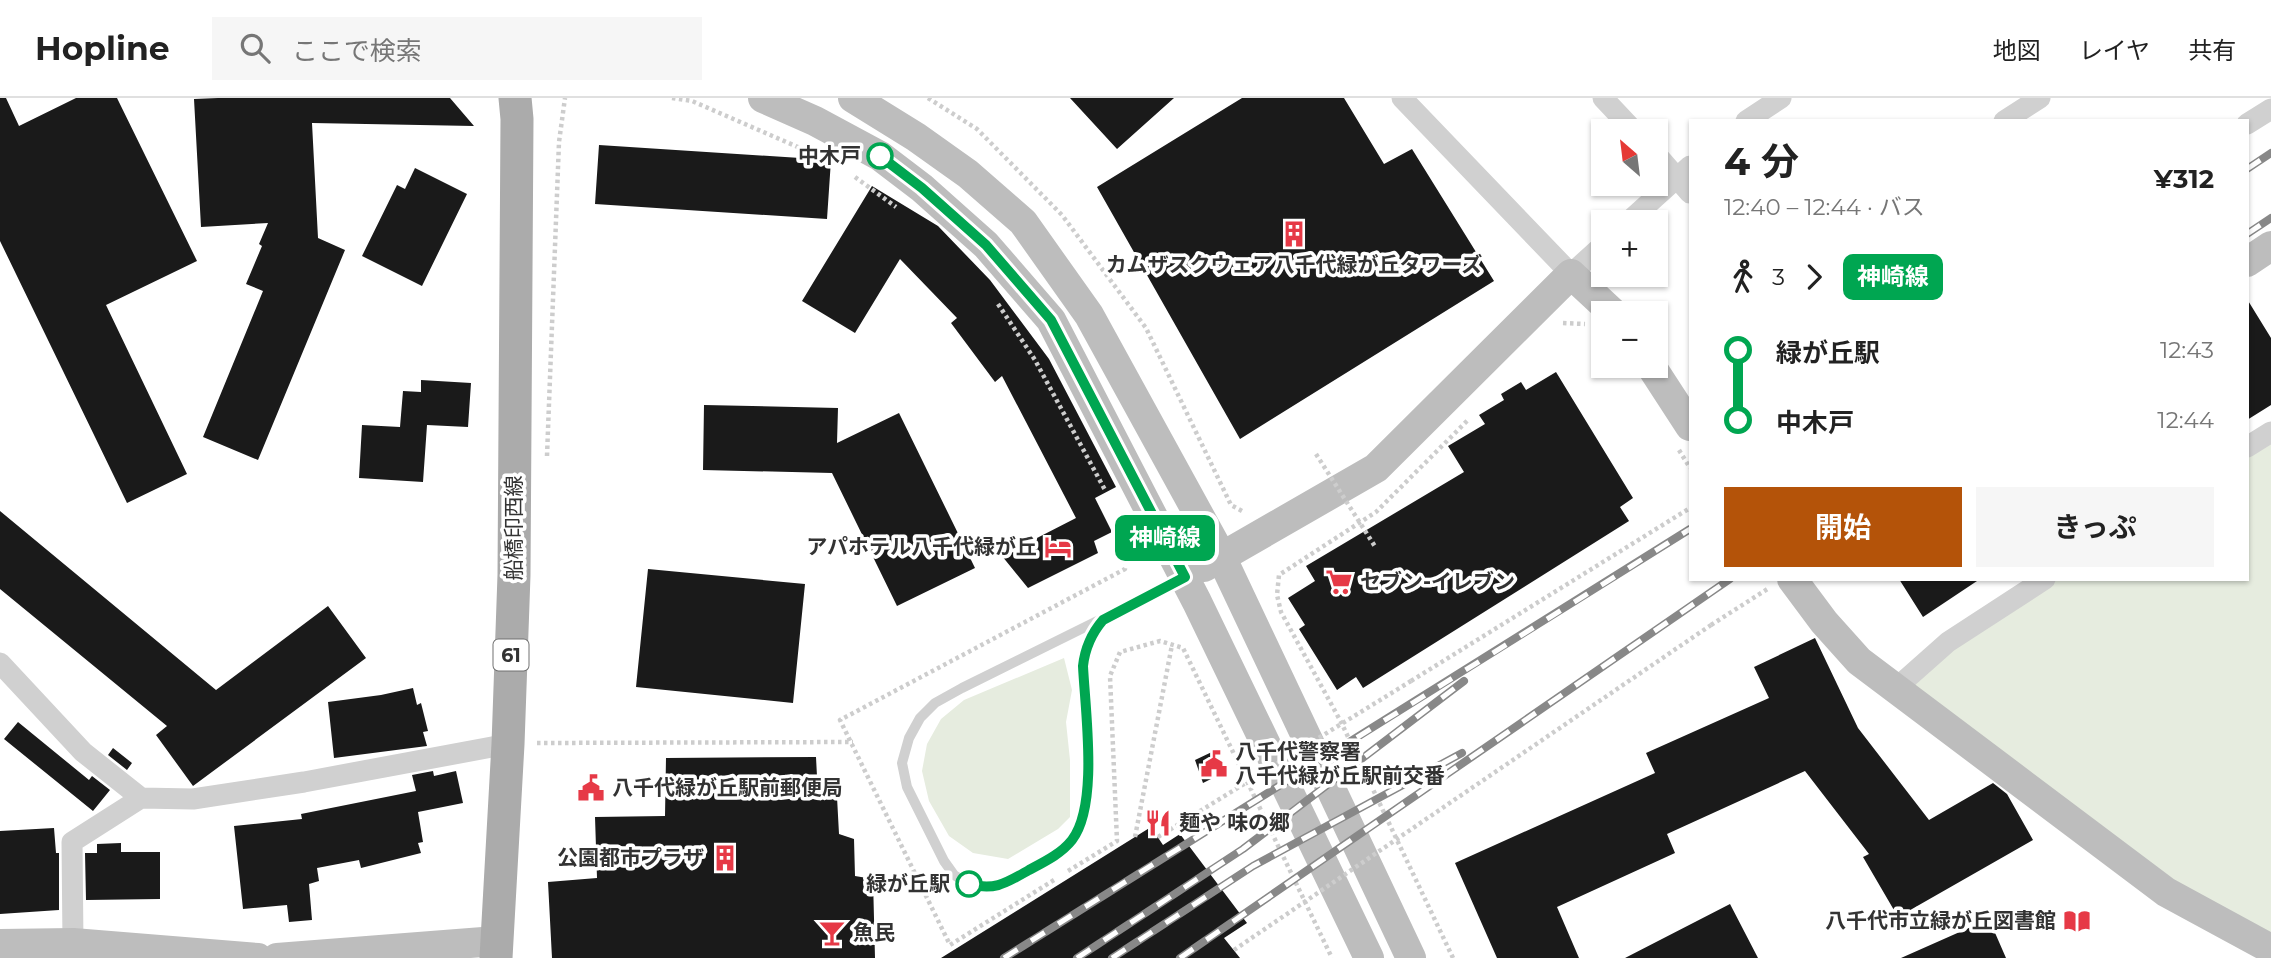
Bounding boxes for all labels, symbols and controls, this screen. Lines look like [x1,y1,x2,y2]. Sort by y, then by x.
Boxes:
search box [212,17,702,80]
text: Hopline [35,28,170,68]
icon: search [236,29,274,67]
text: ここで検索 [292,35,422,67]
text: 地図 [1993,36,2041,65]
text: レイヤ [2079,36,2150,65]
text: 共有 [2188,36,2236,65]
north arrow [1591,119,1668,196]
map controls [1591,119,1668,378]
text: 4 分 [1724,138,1799,185]
place label: 中木戸 [798,143,861,168]
marker: 中木戸 [867,143,893,169]
text: ¥312 [2154,163,2214,195]
text: 12:40 – 12:44 · バス [1724,193,1925,221]
button: + [1591,210,1668,287]
building icon: カムザスクウェア八千代緑が丘タワーズ [1279,219,1309,249]
place label: カムザスクウェア八千代緑が丘タワーズ [1106,252,1482,277]
icon: walk [1724,258,1762,296]
icon: forward [1795,258,1833,296]
text: 神崎線 [1857,262,1929,291]
text: 3 [1772,263,1785,291]
button: − [1591,301,1668,378]
text: 12:43 [2160,336,2214,364]
text: 緑が丘駅 [1776,337,1880,369]
text: 12:44 [2157,406,2214,434]
text: 中木戸 [1776,407,1854,439]
street label: 船橋印西線 [501,476,526,581]
button: 開始 [1724,487,1962,567]
button: きっぷ [1976,487,2214,567]
line badge: 神崎線 [1125,515,1205,561]
text: 神崎線 [1129,523,1201,552]
hotel icon: アパホテル八千代緑が丘 [1043,532,1073,562]
place label: アパホテル八千代緑が丘 [806,534,1037,559]
supermarket icon: セブン-イレブン [1324,567,1354,597]
place label: セブン-イレブン [1360,569,1515,594]
road number: 61 [494,640,528,670]
place label: 八千代警察署 八千代緑が丘駅前交番 [1235,739,1445,788]
public building icon: 八千代警察署 八千代緑が丘駅前交番 [1199,749,1229,779]
public building icon: 八千代緑が丘駅前郵便局 [576,773,606,803]
place label: 八千代緑が丘駅前郵便局 [612,775,843,800]
restaurant icon: 麺や 味の郷 [1143,808,1173,838]
place label: 麺や 味の郷 [1179,810,1290,835]
building icon: 公園都市プラザ [710,843,740,873]
place label: 公園都市プラザ [557,845,704,870]
place label: 緑が丘駅 [866,871,950,896]
marker: 緑が丘駅 [956,871,982,897]
library icon: 八千代市立緑が丘図書館 [2062,906,2092,936]
place label: 八千代市立緑が丘図書館 [1825,908,2056,933]
bar icon: 魚民 [817,918,847,948]
place label: 魚民 [853,920,895,945]

